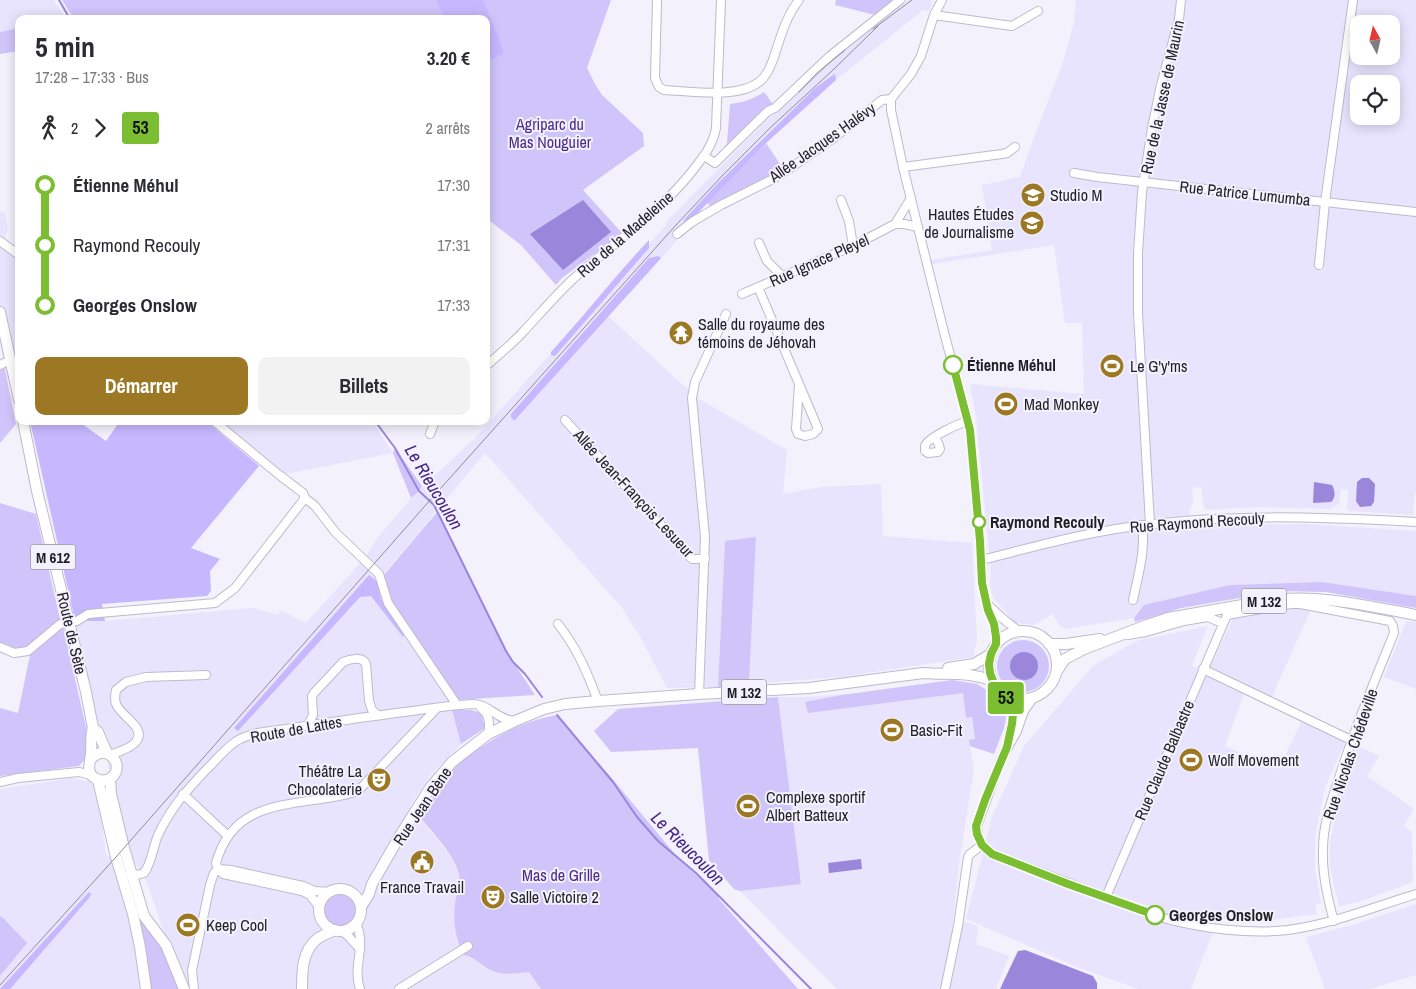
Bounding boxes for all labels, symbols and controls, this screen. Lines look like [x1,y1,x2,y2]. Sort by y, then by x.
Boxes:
north arrow [1350,15,1400,65]
map controls [1350,15,1400,125]
street label: Rue de la Jasse de Maurin [1135,18,1189,176]
text: 5 min [35,28,95,66]
text: 3.20 € [427,45,470,71]
text: 17:28 – 17:33 · Bus [35,66,149,88]
button: locate [1350,75,1400,125]
street label: Allée Jacques Halévy [763,97,880,188]
park label: Agriparc du Mas Nouguier [509,113,592,153]
icon: walk [35,114,63,142]
icon: forward [86,114,114,142]
text: 53 [132,115,149,140]
text: 2 [71,117,78,139]
text: 2 arrêts [426,117,470,139]
text: Étienne Méhul [73,172,179,198]
text: 17:30 [437,174,470,196]
street label: Rue Patrice Lumumba [1179,175,1312,211]
school or university icon: Studio M [1020,182,1046,208]
place label: Studio M [1050,184,1103,206]
street label: Rue de la Madeleine [572,186,678,282]
place label: Hautes Études de Journalisme [924,203,1014,243]
school or university icon: Hautes Études de Journalisme [1019,210,1045,236]
street label: Rue Ignace Pleyel [766,228,872,292]
text: Raymond Recouly [73,232,200,258]
text: 17:31 [437,234,470,256]
text: Georges Onslow [73,292,197,318]
text: 17:33 [437,294,470,316]
place label: Salle du royaume des témoins de Jéhovah [698,313,825,353]
temple icon: Salle du royaume des témoins de Jéhovah [668,320,694,346]
sports icon: Le G'y'ms [1099,353,1125,379]
place label: Étienne Méhul [967,354,1056,376]
marker: Étienne Méhul [943,355,963,375]
place label: Le G'y'ms [1130,355,1188,377]
button: Démarrer [35,357,248,415]
button: Billets [258,357,470,415]
sports icon: Mad Monkey [993,391,1019,417]
place label: Mad Monkey [1024,393,1100,415]
street label: Allée Jean-François Lesueur [568,423,700,562]
water label: Le Rieucoulon [399,440,469,534]
street label: Rue Raymond Recouly [1129,506,1265,538]
place label: Raymond Recouly [990,511,1105,533]
marker: Raymond Recouly [972,515,986,529]
road number: M 612 [30,544,76,570]
road number: M 132 [1242,588,1286,614]
street label: Route de Sète [52,590,92,676]
road number: M 132 [722,680,766,704]
line badge: 53 [984,682,1028,714]
text: 53 [998,685,1014,710]
street label: Rue Nicolas Chédeville [1317,686,1383,822]
street label: Rue Claude Balbastre [1129,697,1199,823]
street label: Route de Lattes [248,710,344,748]
sports icon: Basic-Fit [879,717,905,743]
place label: Basic-Fit [910,719,963,741]
sports icon: Wolf Movement [1178,747,1204,773]
place label: Wolf Movement [1208,749,1299,771]
place label: Théâtre La Chocolaterie [288,760,363,800]
street label: Rue Jean Bène [388,762,456,850]
theatre icon: Théâtre La Chocolaterie [366,767,392,793]
place label: Complexe sportif Albert Batteux [765,786,866,826]
sports icon: Complexe sportif Albert Batteux [735,793,761,819]
water label: Le Rieucoulon [646,806,730,890]
public building icon: France Travail [409,849,435,875]
park label: Mas de Grille [522,864,600,886]
place label: France Travail [380,876,464,898]
theatre icon: Salle Victoire 2 [480,884,506,910]
place label: Salle Victoire 2 [510,886,599,908]
place label: Georges Onslow [1169,904,1274,926]
marker: Georges Onslow [1145,905,1165,925]
sports icon: Keep Cool [175,912,201,938]
place label: Keep Cool [206,914,267,936]

